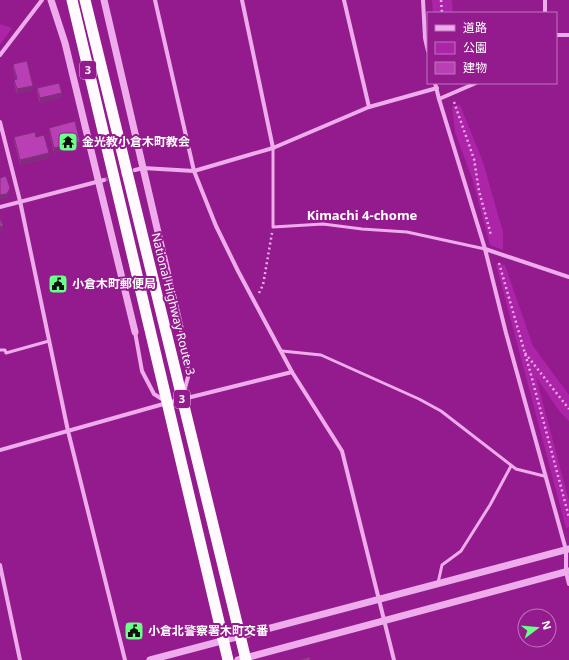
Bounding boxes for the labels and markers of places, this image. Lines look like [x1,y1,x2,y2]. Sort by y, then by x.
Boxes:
temple icon: 金光教小倉木町教会 [57,131,79,153]
place label: 金光教小倉木町教会 [82,133,190,150]
public building icon: 小倉木町郵便局 [47,273,69,295]
place label: 小倉木町郵便局 [72,275,156,292]
public building icon: 小倉北警察署木町交番 [123,620,145,642]
place label: 小倉北警察署木町交番 [148,622,269,639]

